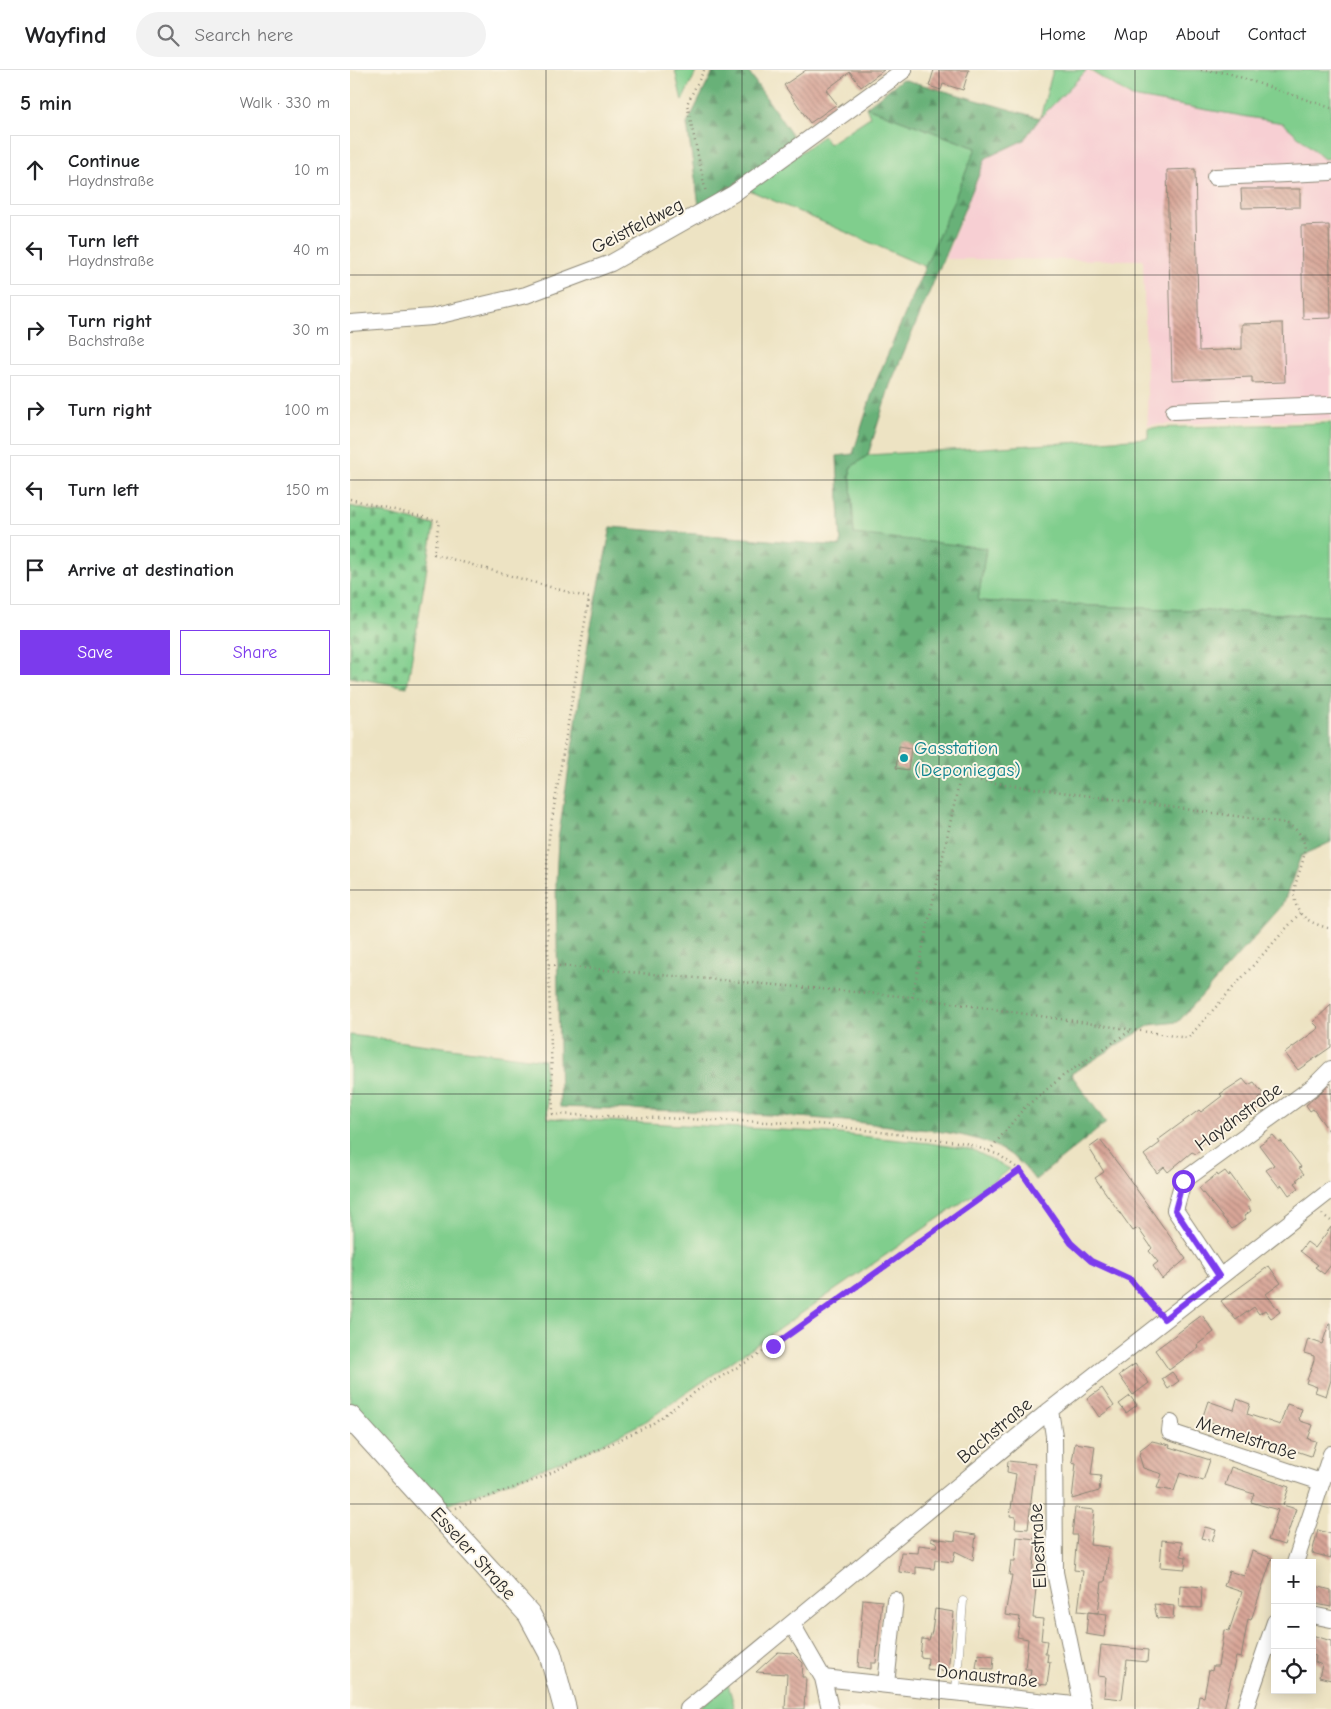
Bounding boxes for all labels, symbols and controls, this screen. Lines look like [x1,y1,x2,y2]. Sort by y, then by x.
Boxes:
search box [136,12,486,57]
text: Wayfind [25,21,106,49]
icon: search [154,21,182,49]
text: Search here [194,24,293,46]
text: Home [1039,24,1086,45]
text: Map [1114,24,1148,45]
text: About [1176,24,1220,45]
text: Contact [1248,24,1306,45]
text: 5 min [20,91,72,115]
text: Walk · 330 m [240,94,330,112]
text: Continue [68,150,140,172]
icon: ahead [21,156,49,184]
text: 10 m [294,161,329,179]
text: Haydnstraße [68,172,154,190]
street label: Geistfeldweg [588,193,687,258]
text: Turn left [68,230,139,252]
icon: left [21,236,49,264]
text: 40 m [293,241,329,259]
text: Haydnstraße [68,252,154,270]
text: Turn right [68,310,152,332]
icon: right [21,316,49,344]
text: 30 m [293,321,329,339]
text: Bachstraße [68,332,144,350]
icon: right [21,396,49,424]
text: Turn right [68,399,152,421]
text: 100 m [285,401,329,419]
icon: left [21,476,49,504]
text: Turn left [68,479,139,501]
text: 150 m [286,481,329,499]
icon: arrive [21,556,49,584]
text: Arrive at destination [68,559,234,581]
button: Save [20,630,170,675]
button: Share [180,630,330,675]
place label: Gasstation (Deponiegas) [914,737,1021,781]
marker: Gasstation (Deponiegas) [898,752,910,764]
street label: Haydnstraße [1191,1078,1286,1156]
route start [1172,1170,1195,1193]
route end [762,1335,785,1358]
street label: Bachstraße [953,1393,1036,1468]
street label: Memelstraße [1194,1411,1300,1465]
street label: Esseler Straße [426,1503,520,1604]
street label: Elbestraße [1025,1503,1051,1589]
map controls [1271,1559,1316,1694]
button: + [1271,1559,1316,1604]
button: − [1271,1604,1316,1649]
button: locate [1271,1649,1316,1694]
street label: Donaustraße [935,1660,1039,1692]

